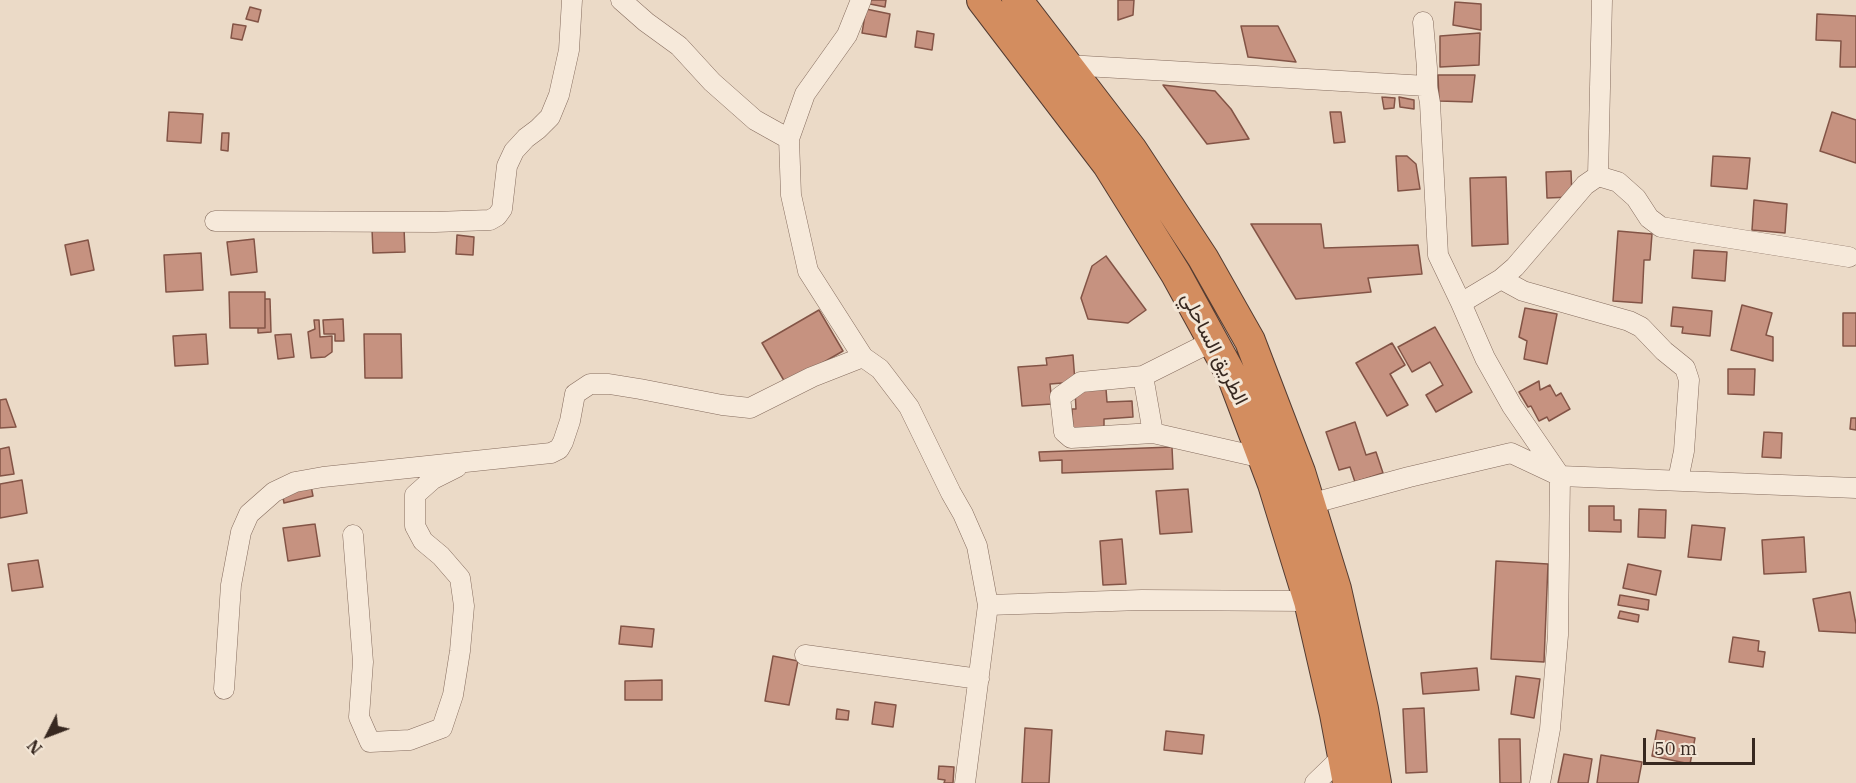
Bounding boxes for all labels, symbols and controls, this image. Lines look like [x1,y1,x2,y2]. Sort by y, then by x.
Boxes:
street label: الطريق الساحلي [1175,289,1253,409]
north arrow [18,705,78,765]
scale bar [1646,726,1758,764]
text: N [23,736,46,758]
text: 50 m [1654,737,1697,760]

